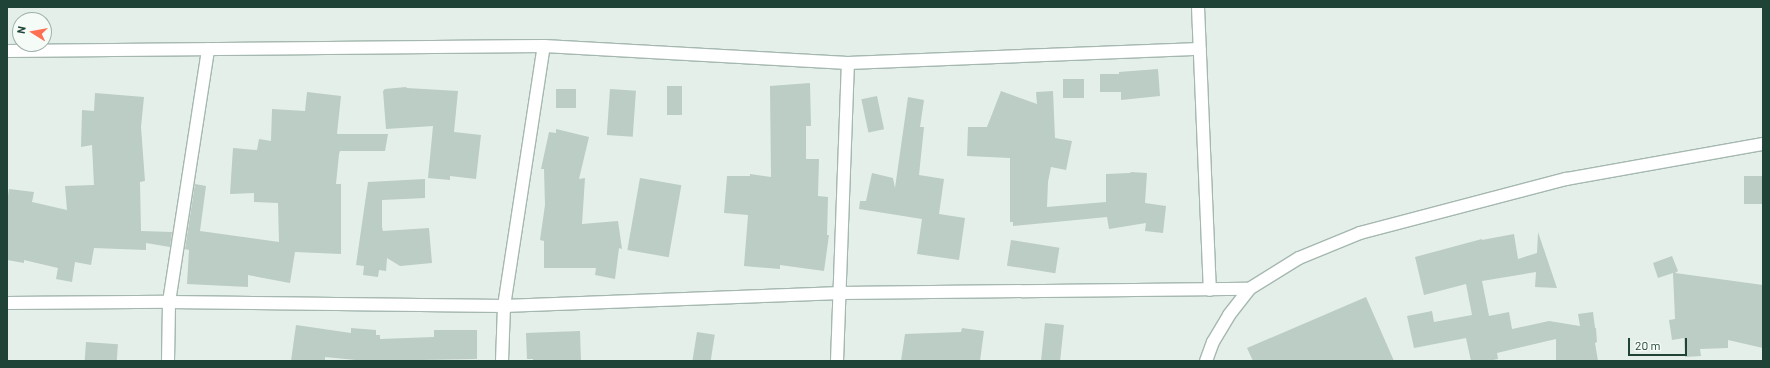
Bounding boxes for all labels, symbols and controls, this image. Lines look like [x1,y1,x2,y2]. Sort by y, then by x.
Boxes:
north arrow [12,12,52,52]
text: N [14,25,28,35]
scale bar [1630,330,1689,356]
text: 20 m [1635,338,1661,352]

